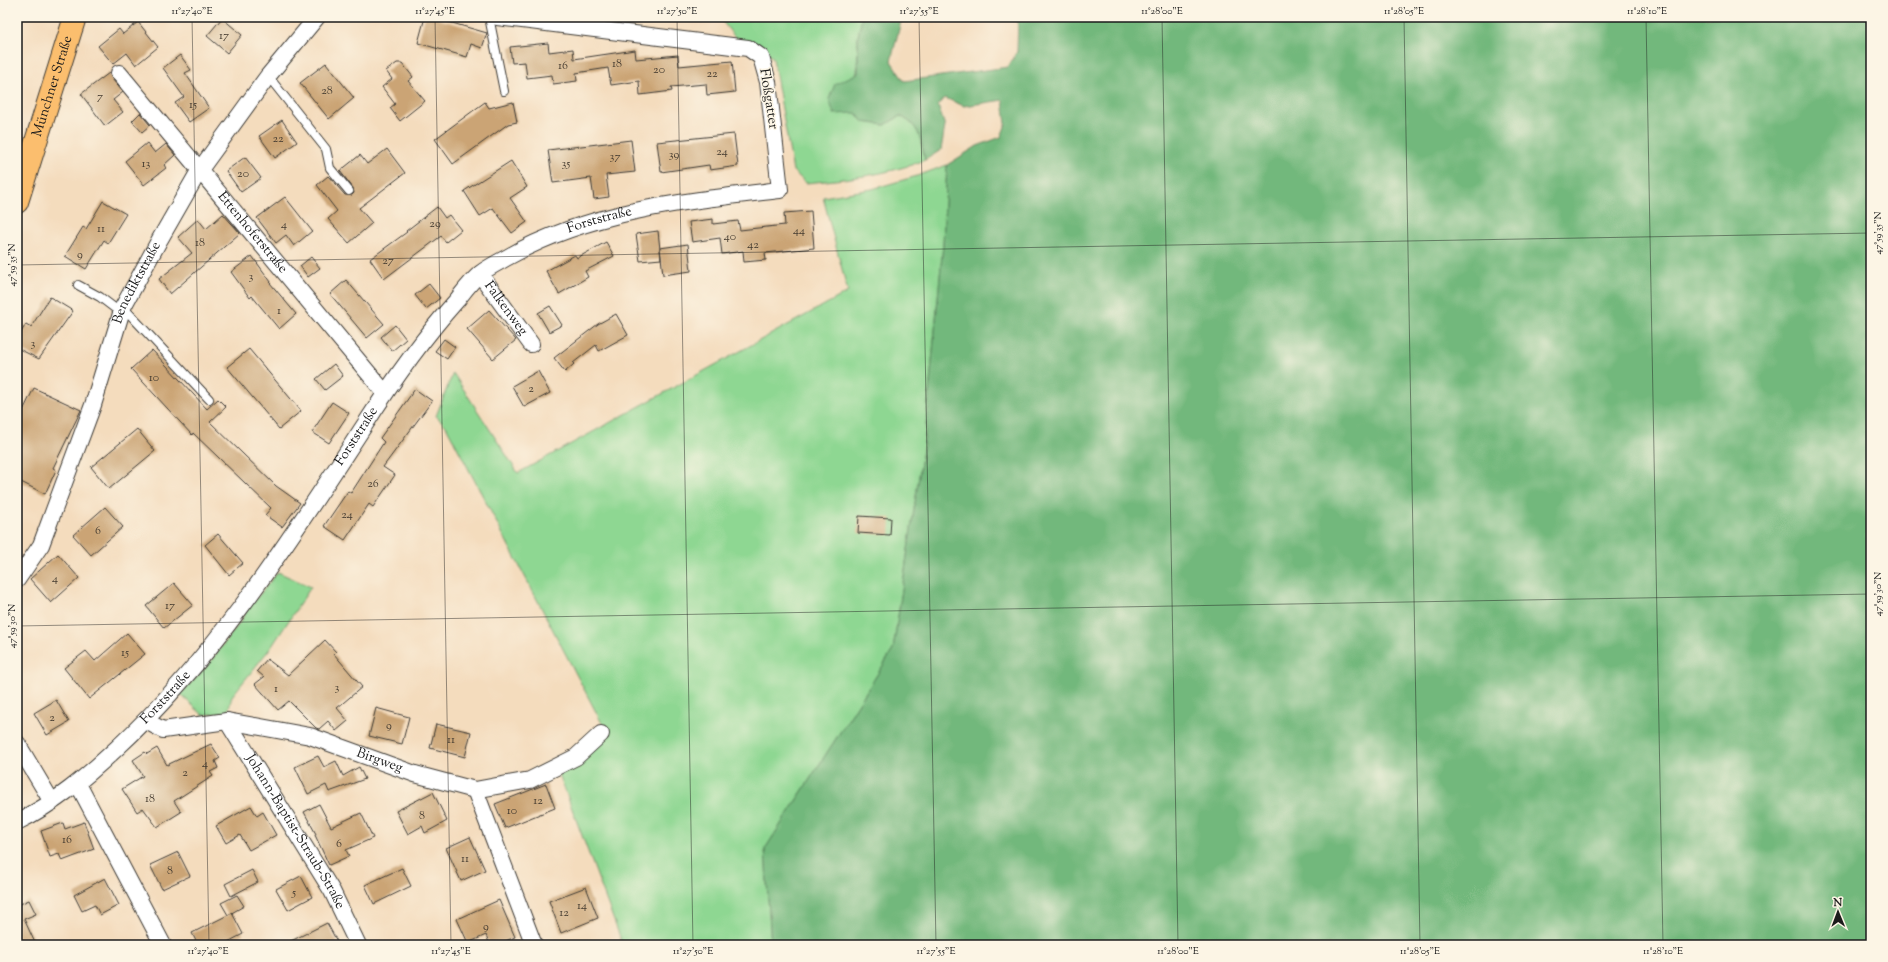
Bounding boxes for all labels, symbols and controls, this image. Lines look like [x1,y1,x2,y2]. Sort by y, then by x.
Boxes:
text: 11°27'40"E [172,4,212,19]
text: 11°27'45"E [415,4,455,19]
text: 11°27'50"E [657,4,697,19]
text: 11°27'55"E [900,4,938,19]
text: 11°28'00"E [1141,4,1183,19]
text: 11°28'05"E [1384,4,1424,19]
text: 11°28'10"E [1627,4,1667,19]
house number: 17 [219,27,229,45]
street label: Münchner Straße [28,33,78,140]
house number: 18 [612,55,622,73]
house number: 16 [558,57,568,75]
house number: 20 [653,61,665,79]
house number: 22 [706,65,718,83]
street label: Floßgatter [753,67,783,131]
house number: 28 [321,82,333,100]
house number: 7 [97,88,103,106]
house number: 15 [189,96,197,114]
house number: 22 [272,130,284,148]
house number: 24 [716,143,728,161]
house number: 39 [669,146,679,164]
house number: 37 [610,148,620,166]
house number: 13 [142,155,151,173]
house number: 35 [562,155,570,173]
house number: 20 [237,165,249,183]
street label: Ettenhoferstraße [212,188,292,278]
street label: Forststraße [564,202,634,239]
text: 47°59'35"N [1871,211,1886,255]
house number: 29 [429,215,441,233]
house number: 4 [281,216,287,234]
house number: 11 [97,220,105,238]
house number: 44 [793,222,805,240]
house number: 40 [724,228,736,246]
house number: 18 [195,234,205,252]
house number: 42 [747,236,759,254]
street label: Benediktstraße [108,238,167,327]
text: 47°59'35"N [5,243,20,287]
house number: 9 [77,246,83,264]
house number: 27 [382,252,394,270]
house number: 3 [249,268,254,286]
street label: Falkenweg [479,277,532,340]
house number: 1 [277,302,281,320]
house number: 3 [31,335,36,353]
house number: 10 [149,369,159,387]
house number: 2 [528,380,534,398]
street label: Forststraße [330,403,384,470]
house number: 26 [367,475,379,493]
house number: 24 [341,506,353,524]
house number: 6 [95,522,101,540]
house number: 4 [52,570,58,588]
text: 47°59'30"N [1871,572,1886,616]
house number: 17 [165,597,175,615]
text: 47°59'30"N [5,604,20,648]
house number: 15 [121,644,129,662]
street label: Forststraße [136,667,196,729]
house number: 3 [335,679,340,697]
house number: 1 [274,680,278,698]
house number: 2 [49,709,55,727]
house number: 9 [386,717,392,735]
house number: 11 [447,731,455,749]
street label: Birgweg [353,743,406,779]
street label: Johann-Baptist-Straub-Straße [239,750,349,913]
house number: 4 [202,755,208,773]
house number: 2 [182,764,188,782]
house number: 18 [145,790,155,808]
house number: 12 [533,792,543,810]
house number: 10 [507,802,517,820]
house number: 8 [419,807,425,825]
house number: 16 [62,831,72,849]
house number: 6 [336,835,342,853]
house number: 11 [461,850,469,868]
house number: 8 [167,862,173,880]
house number: 5 [291,884,296,902]
north arrow [1818,892,1858,932]
text: N [1832,895,1843,911]
house number: 14 [577,897,587,915]
house number: 12 [559,904,569,922]
house number: 9 [483,918,489,936]
text: 11°27'40"E [188,944,228,959]
text: 11°27'45"E [431,944,471,959]
text: 11°27'50"E [673,944,713,959]
text: 11°27'55"E [917,944,955,959]
text: 11°28'00"E [1157,944,1199,959]
text: 11°28'05"E [1400,944,1440,959]
text: 11°28'10"E [1643,944,1683,959]

